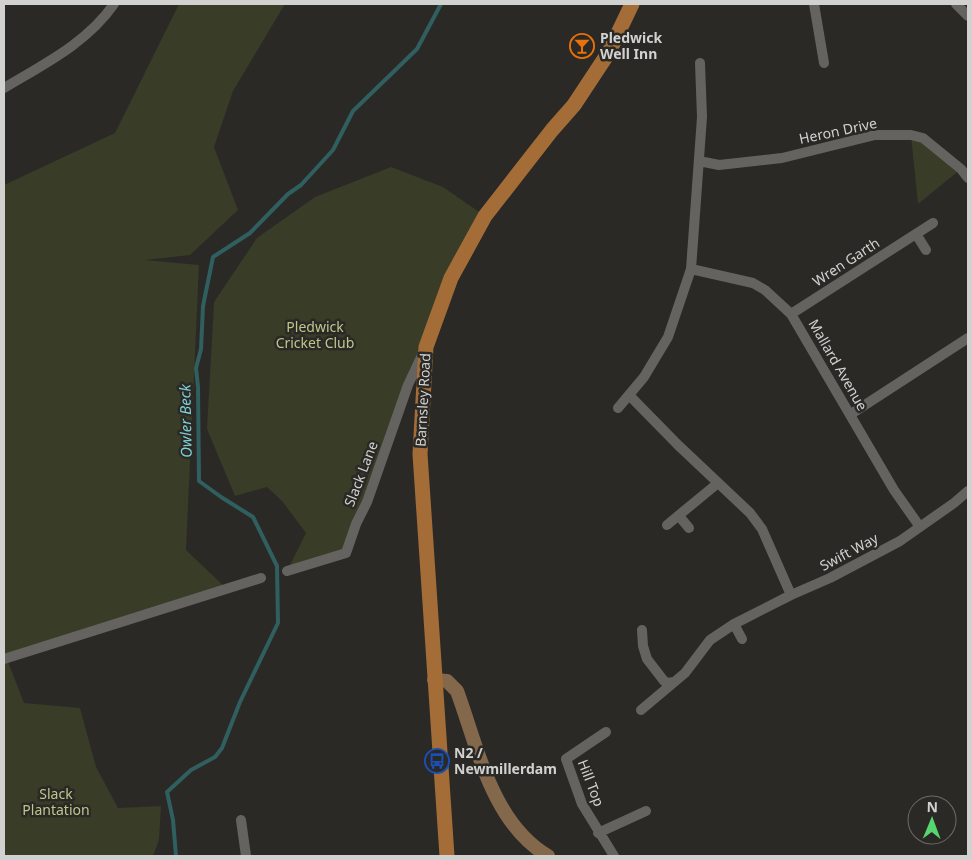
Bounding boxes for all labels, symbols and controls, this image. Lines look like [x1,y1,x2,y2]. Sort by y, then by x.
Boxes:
place label: Pledwick Well Inn [600,28,662,63]
bar icon: Pledwick Well Inn [569,33,595,59]
street label: Heron Drive [797,113,879,148]
street label: Wren Garth [809,233,883,290]
street label: Mallard Avenue [805,316,872,414]
park label: Pledwick Cricket Club [276,317,354,352]
street label: Barnsley Road [411,353,434,447]
water label: Owler Beck [174,383,196,458]
street label: Slack Lane [339,438,382,509]
street label: Swift Way [816,528,882,575]
place label: N2 / Newmillerdam [454,743,557,778]
bus stop icon: N2 / Newmillerdam [424,748,450,774]
street label: Hill Top [574,757,609,809]
park label: Slack Plantation [22,784,90,819]
north arrow [907,795,957,845]
text: N [926,797,938,816]

